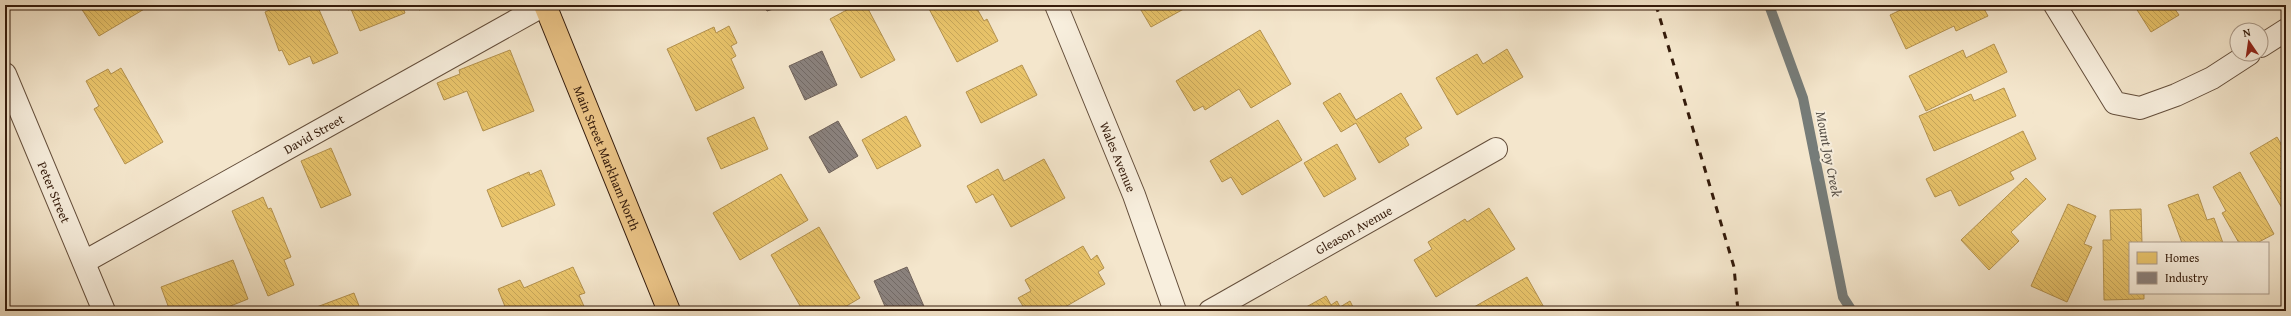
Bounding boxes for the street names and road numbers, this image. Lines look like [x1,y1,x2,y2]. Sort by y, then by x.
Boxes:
street label: Main Street Markham North [569,83,645,234]
street label: David Street [280,109,348,159]
street label: Wales Avenue [1095,119,1141,195]
street label: Peter Street [33,159,75,226]
street label: Gleason Avenue [1312,201,1396,259]

